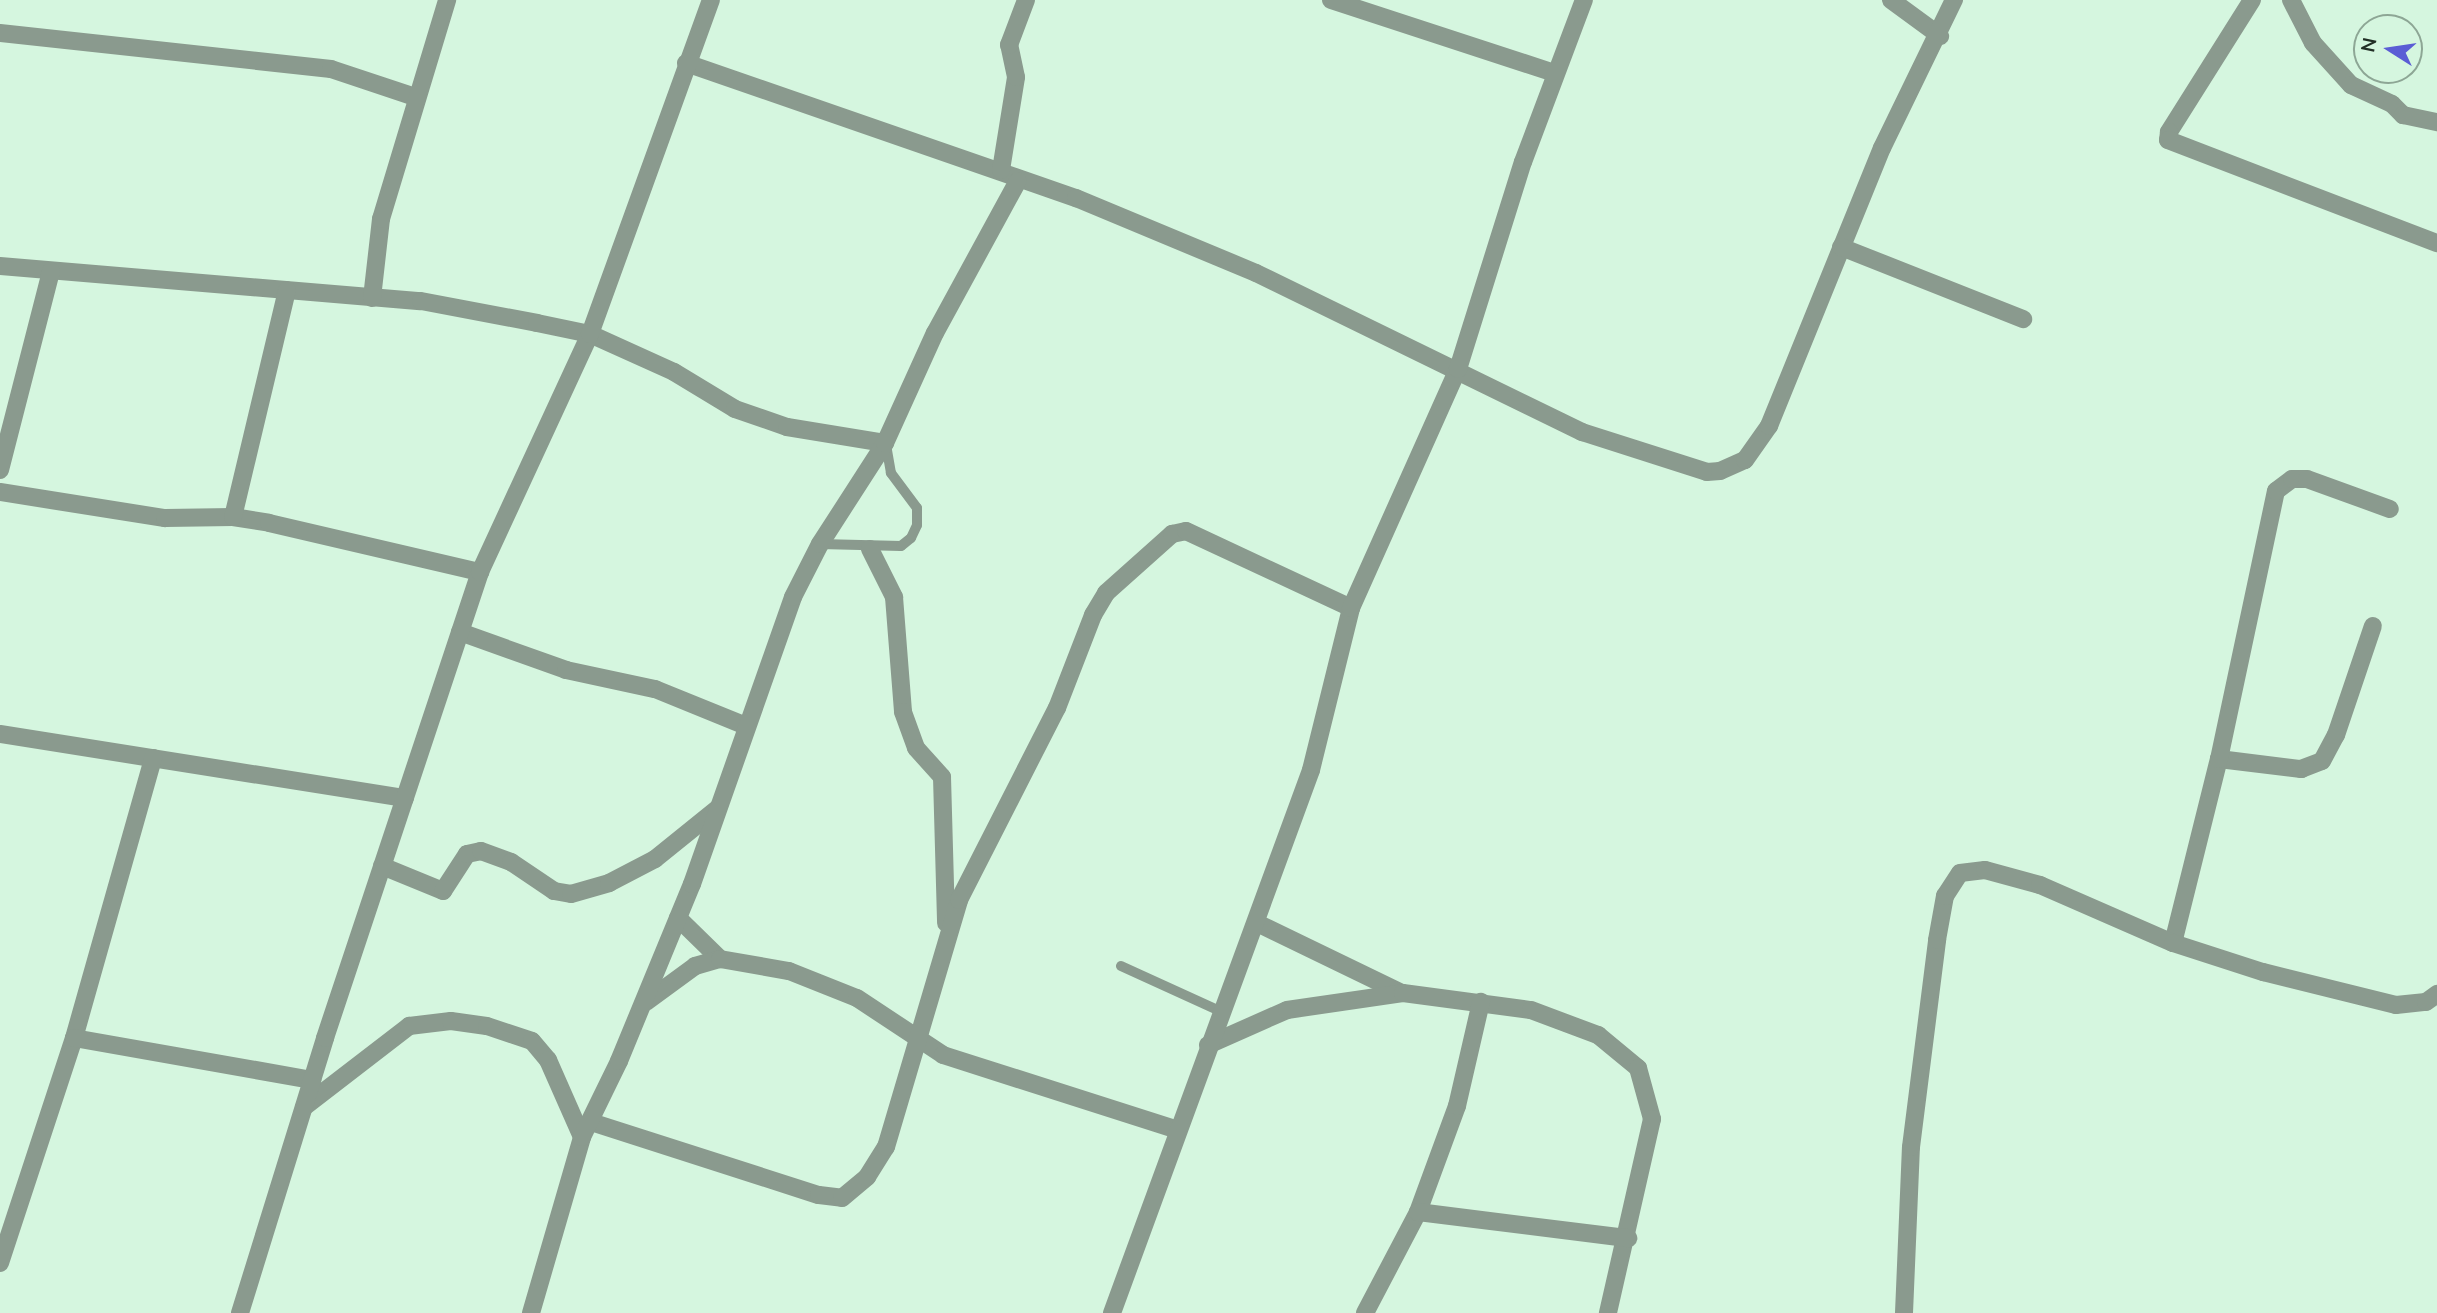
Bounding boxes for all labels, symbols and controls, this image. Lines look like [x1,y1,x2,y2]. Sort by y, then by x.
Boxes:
north arrow [2353,14,2423,84]
text: N [2355,35,2384,55]

